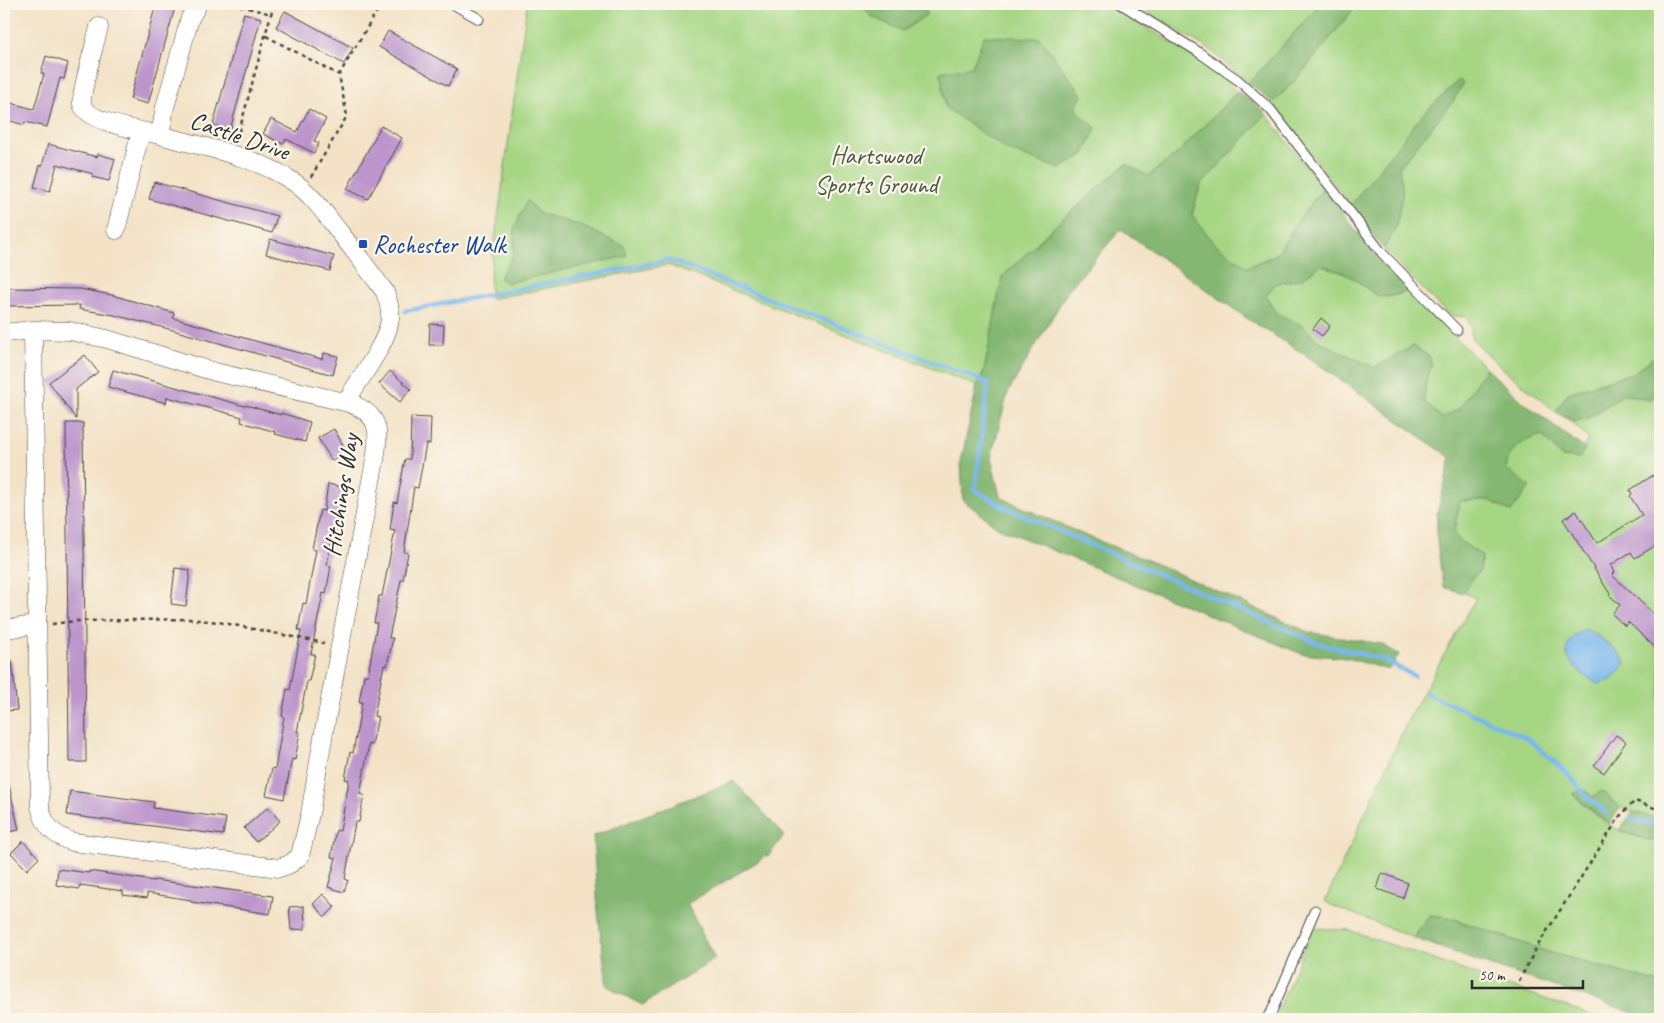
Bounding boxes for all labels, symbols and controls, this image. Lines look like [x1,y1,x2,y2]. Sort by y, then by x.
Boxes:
street label: Castle Drive [186,104,295,168]
park label: Hartswood Sports Ground [815,140,941,201]
place label: Rochester Walk [373,229,507,261]
marker: Rochester Walk [357,238,369,250]
street label: Hitchings Way [316,429,367,559]
scale bar [1472,958,1583,990]
text: 50 m [1479,966,1506,985]

